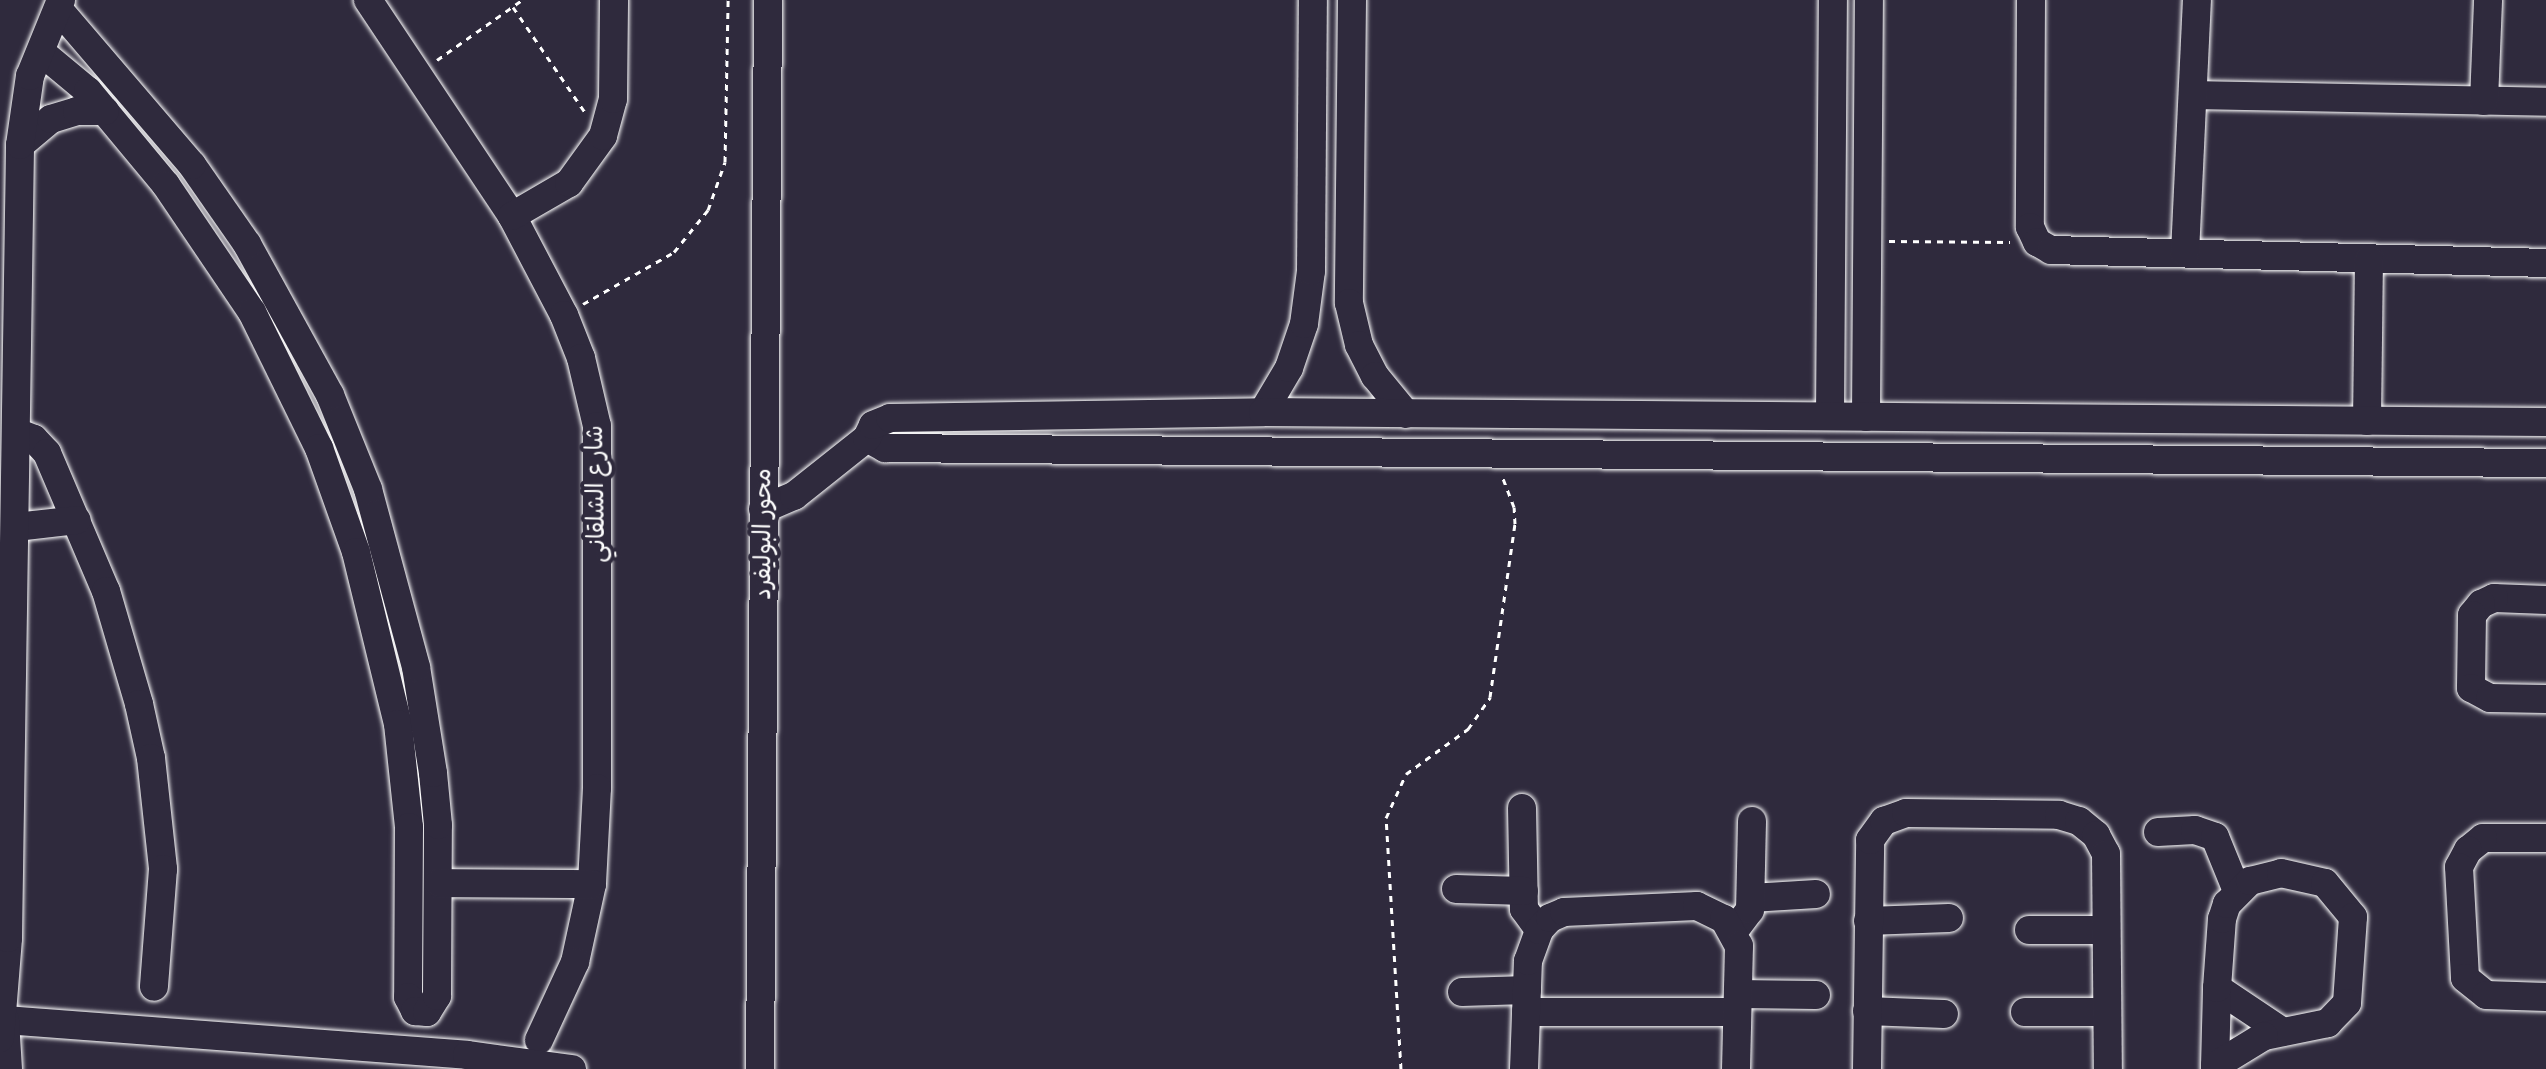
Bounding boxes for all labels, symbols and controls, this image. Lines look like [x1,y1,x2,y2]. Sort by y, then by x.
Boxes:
street label: شارع الشلقاني [580,425,612,563]
street label: محور البوليفرد [749,468,777,600]

